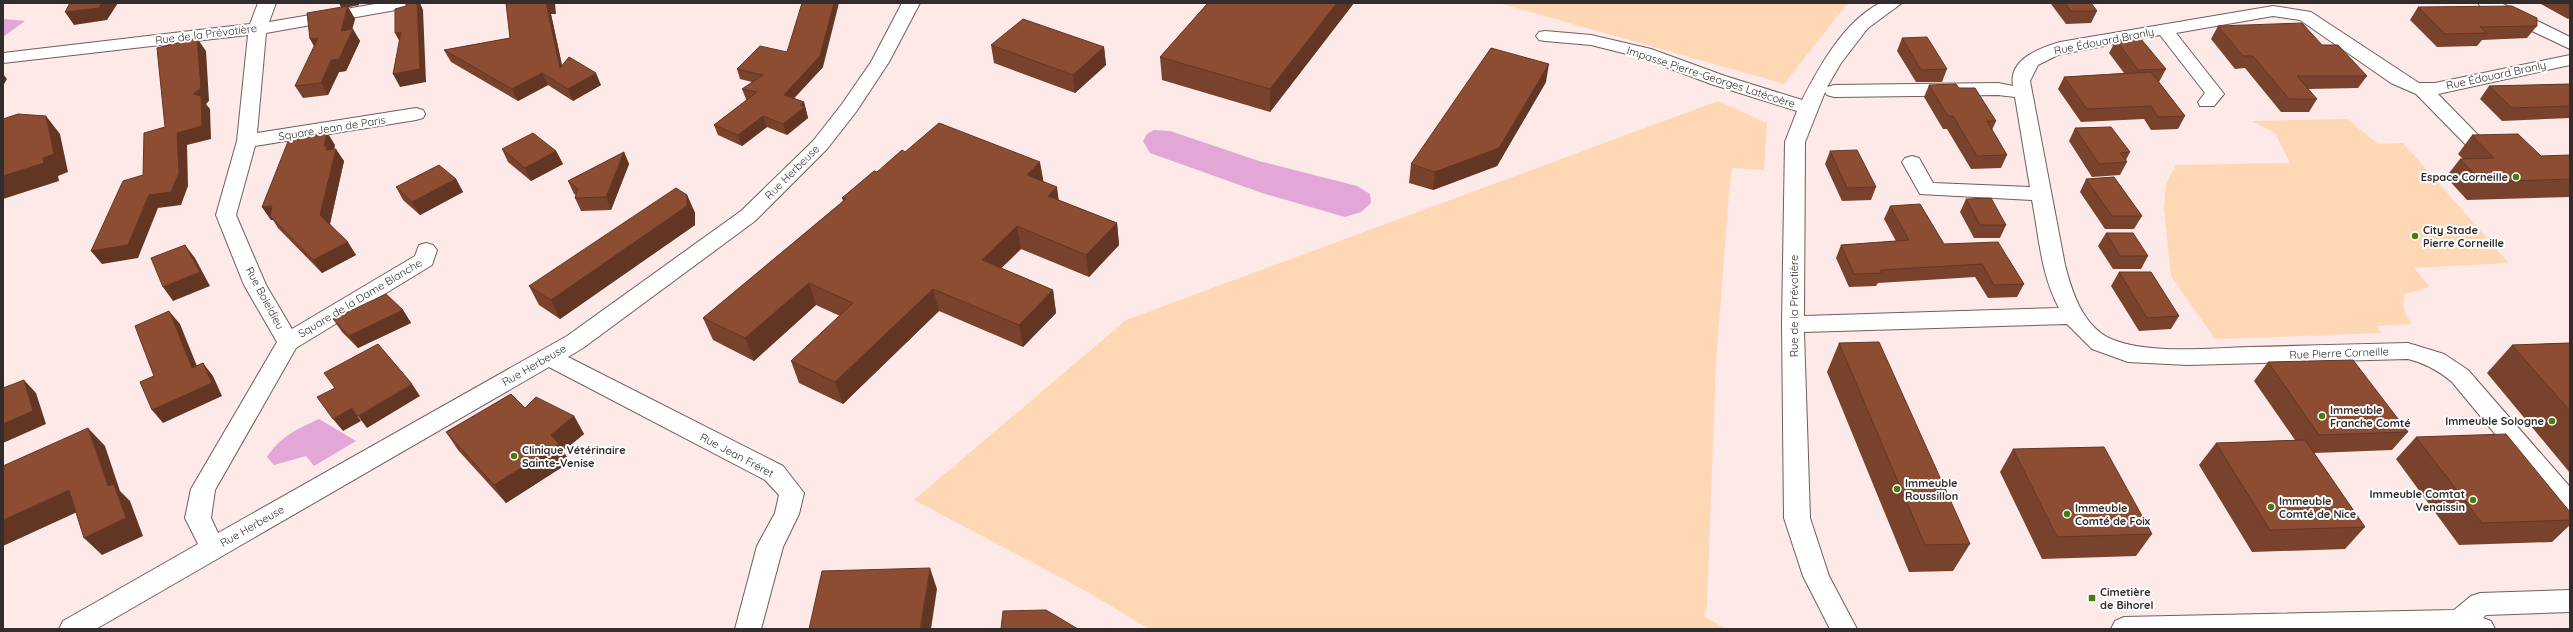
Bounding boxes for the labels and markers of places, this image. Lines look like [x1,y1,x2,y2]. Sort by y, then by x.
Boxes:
place label: Espace Corneille [2421,170,2509,184]
marker: Espace Corneille [2511,172,2521,182]
place label: City Stade Pierre Corneille [2423,223,2505,250]
marker: City Stade Pierre Corneille [2410,231,2420,241]
place label: Immeuble Franche Comté [2330,403,2411,430]
marker: Immeuble Franche Comté [2317,411,2327,421]
place label: Immeuble Sologne [2445,414,2545,428]
marker: Immeuble Sologne [2547,416,2557,426]
place label: Clinique Vétérinaire Sainte-Venise [522,443,626,470]
marker: Clinique Vétérinaire Sainte-Venise [509,451,519,461]
place label: Immeuble Roussillon [1905,476,1958,503]
marker: Immeuble Roussillon [1892,484,1902,494]
place label: Immeuble Comtat Venaissin [2370,487,2465,514]
place label: Immeuble Comté de Nice [2279,494,2357,521]
marker: Immeuble Comtat Venaissin [2468,495,2478,505]
place label: Immeuble Comté de Foix [2075,501,2151,528]
marker: Immeuble Comté de Nice [2266,502,2276,512]
marker: Immeuble Comté de Foix [2062,509,2072,519]
place label: Cimetière de Bihorel [2100,585,2154,612]
marker: Cimetière de Bihorel [2087,593,2097,603]

